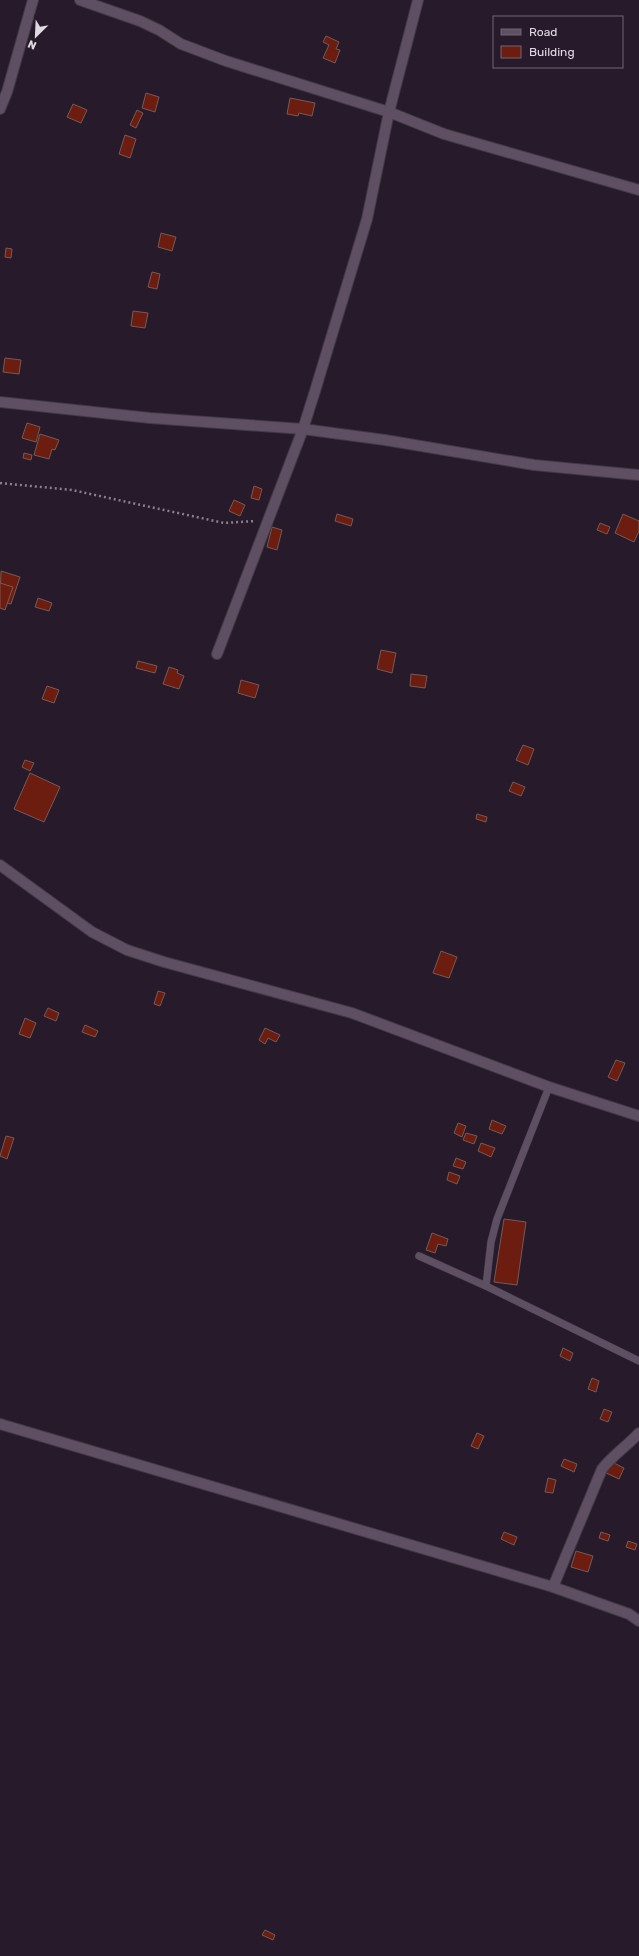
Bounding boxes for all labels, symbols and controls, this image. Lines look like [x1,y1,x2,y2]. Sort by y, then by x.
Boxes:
north arrow [16,16,56,56]
legend [493,16,623,68]
text: Road [529,25,557,39]
text: N [26,37,38,52]
text: Building [529,45,575,59]

